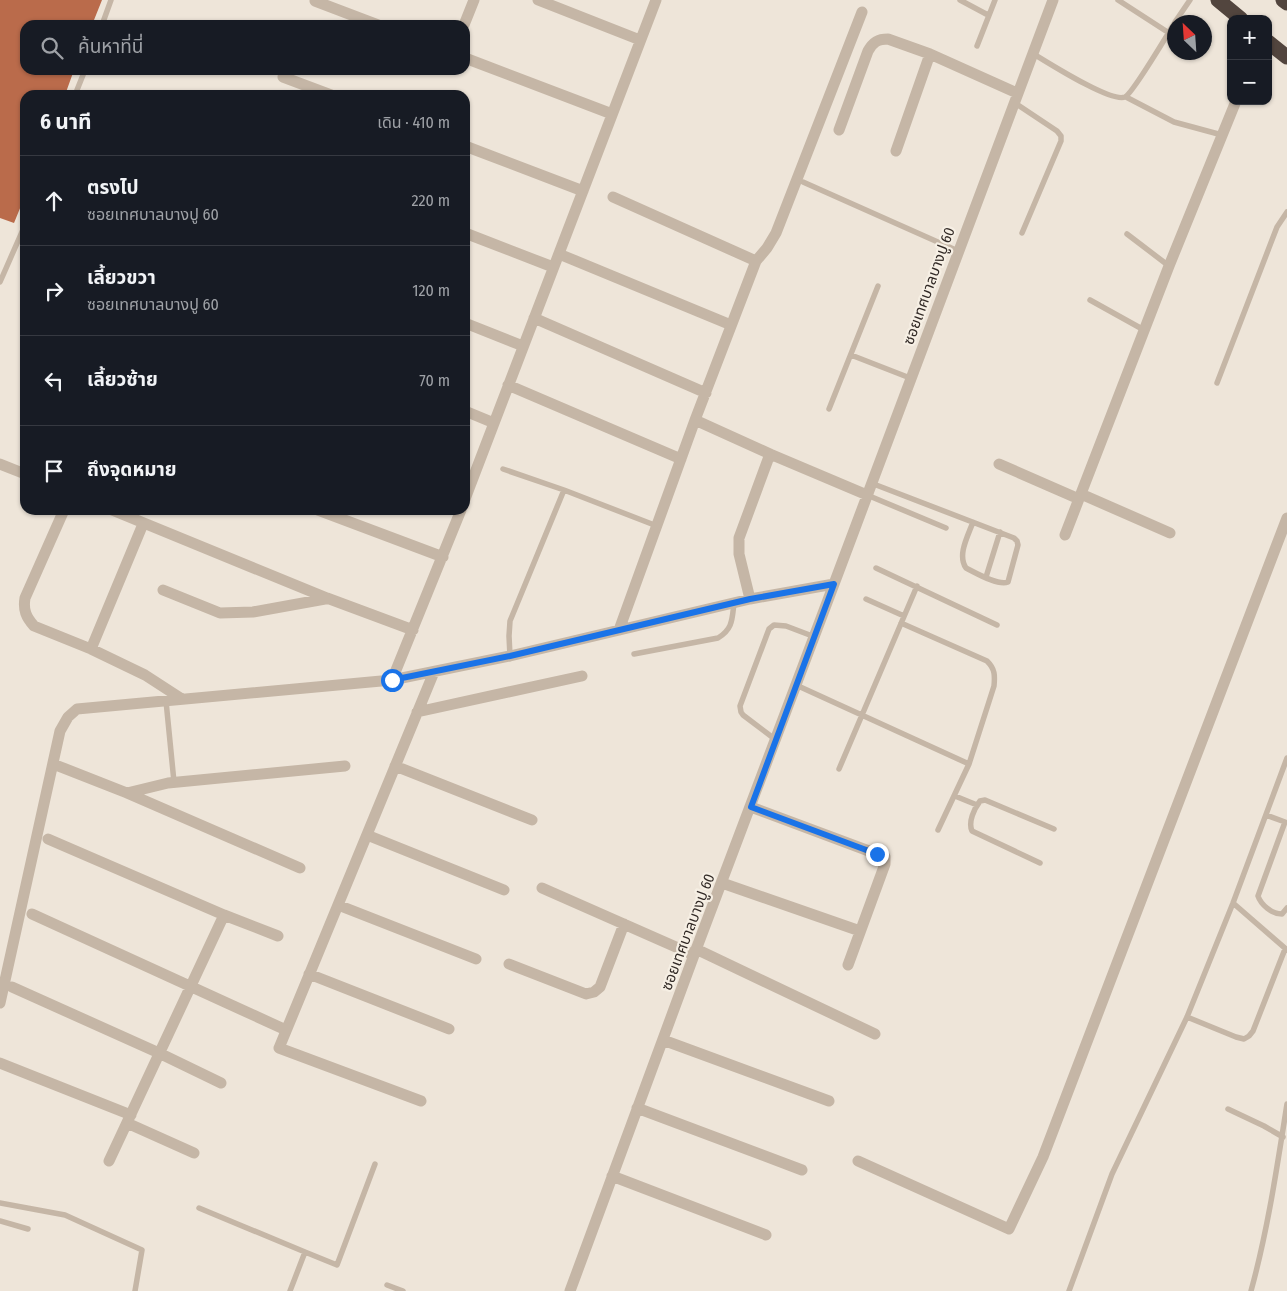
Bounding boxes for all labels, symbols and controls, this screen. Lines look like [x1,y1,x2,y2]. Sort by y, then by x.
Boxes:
north arrow [1167,15,1212,60]
map controls [1227,15,1272,105]
button: + [1227,15,1272,60]
search box [20,20,470,75]
icon: search [38,34,66,62]
text: ค้นหาที่นี่ [78,35,143,58]
button: − [1227,60,1272,105]
text: 6 นาที [40,109,92,135]
text: เดิน · 410 m [377,113,450,132]
text: ตรงไป [87,176,139,199]
icon: ahead [40,187,68,215]
text: 220 m [411,191,450,210]
text: ซอยเทศบาลบางปู 60 [87,205,219,224]
street label: ซอยเทศบาลบางปู 60 [899,225,959,347]
text: เลี้ยวขวา [87,266,156,289]
icon: right [40,277,68,305]
text: 120 m [412,281,450,300]
text: ซอยเทศบาลบางปู 60 [87,295,219,314]
icon: left [40,367,68,395]
text: เลี้ยวซ้าย [87,368,158,391]
text: 70 m [419,371,450,390]
icon: arrive [40,457,68,485]
text: ถึงจุดหมาย [87,458,177,481]
route start [381,669,404,692]
route end [866,843,889,866]
street label: ซอยเทศบาลบางปู 60 [657,871,719,993]

